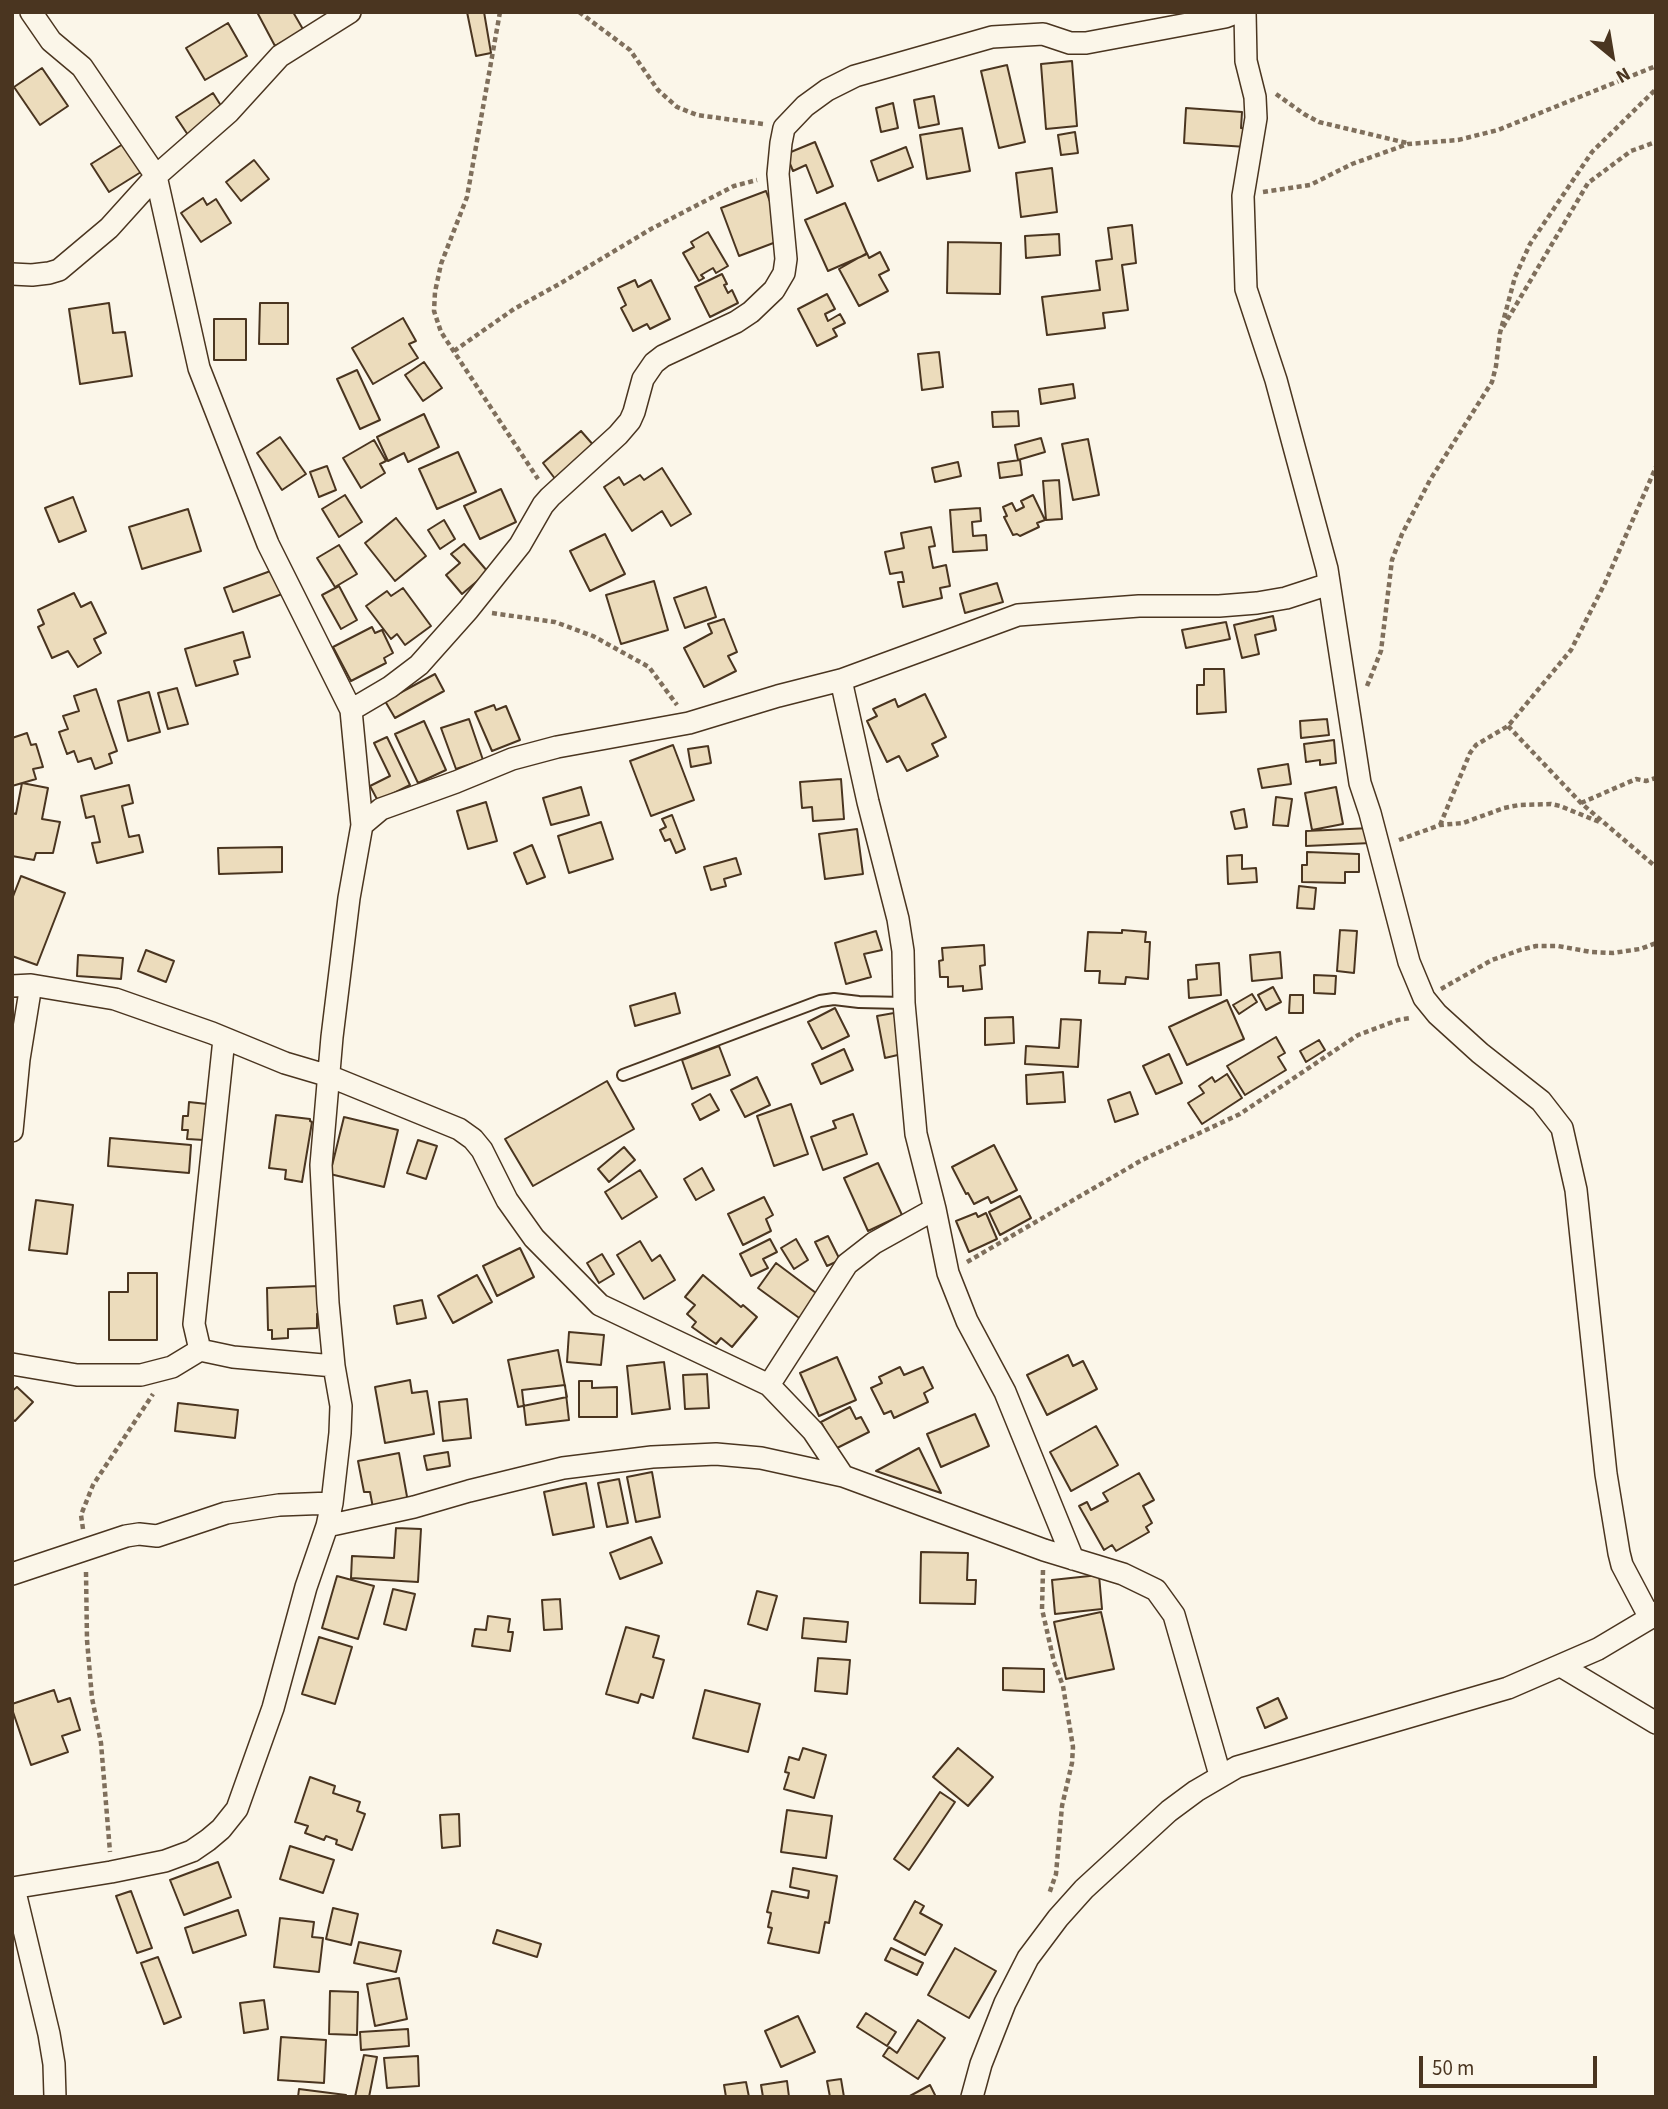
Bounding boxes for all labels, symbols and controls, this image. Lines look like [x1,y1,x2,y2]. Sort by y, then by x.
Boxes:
north arrow [1577,21,1647,91]
text: N [1611,60,1635,89]
scale bar [1423,2042,1602,2086]
text: 50 m [1432,2053,1474,2083]

